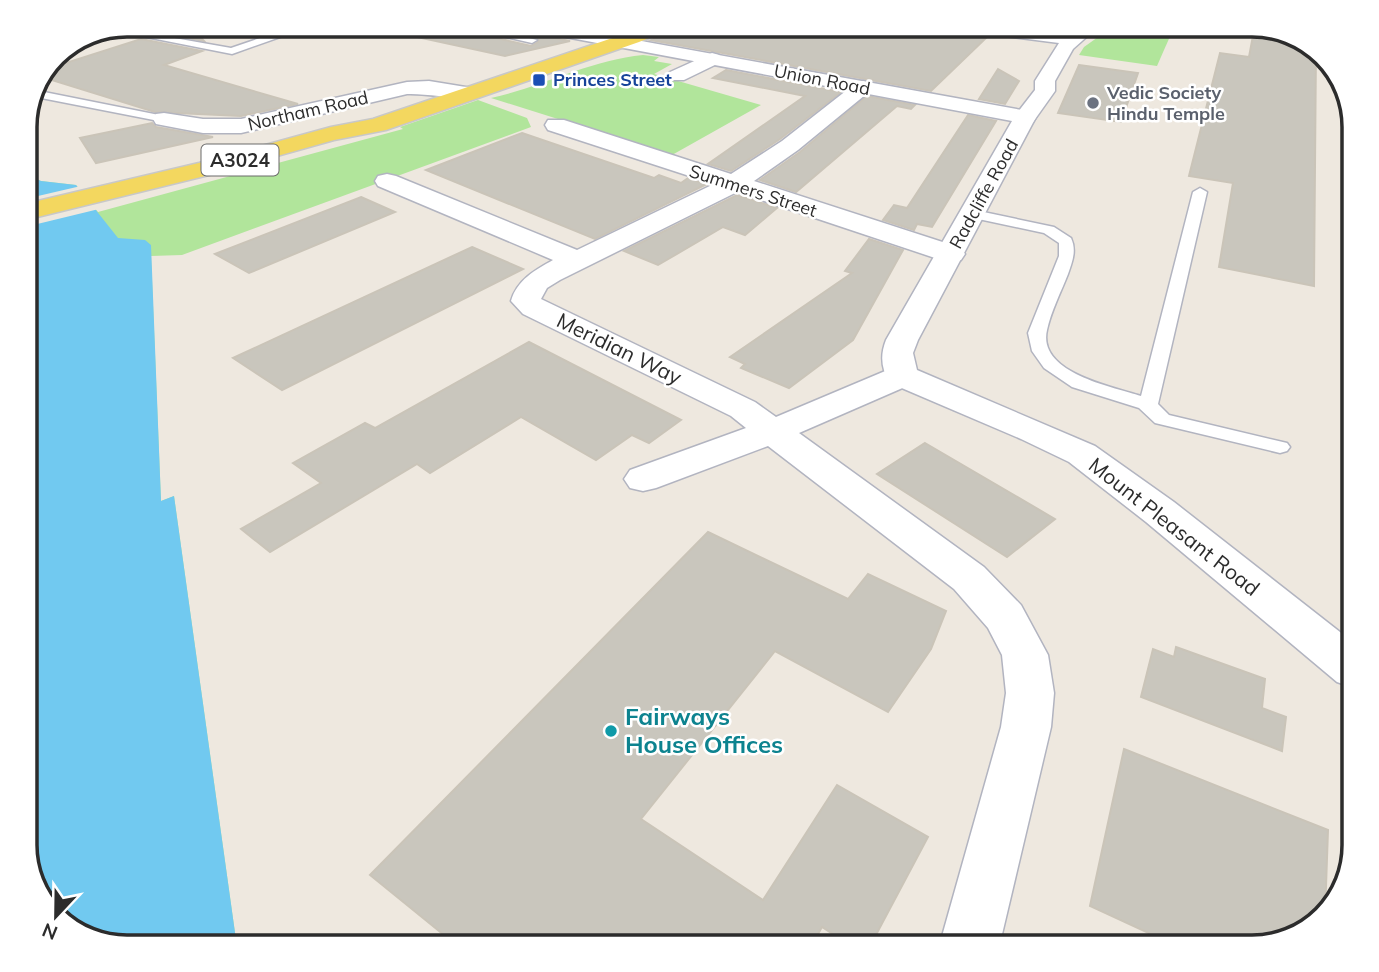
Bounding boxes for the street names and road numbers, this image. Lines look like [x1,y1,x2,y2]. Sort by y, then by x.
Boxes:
street label: Union Road [772,59,872,100]
street label: Northam Road [245,85,370,136]
street label: Radcliffe Road [944,135,1023,253]
road number: A3024 [202,144,278,176]
street label: Summers Street [686,159,820,222]
street label: Meridian Way [553,307,686,390]
street label: Mount Pleasant Road [1084,451,1265,601]

